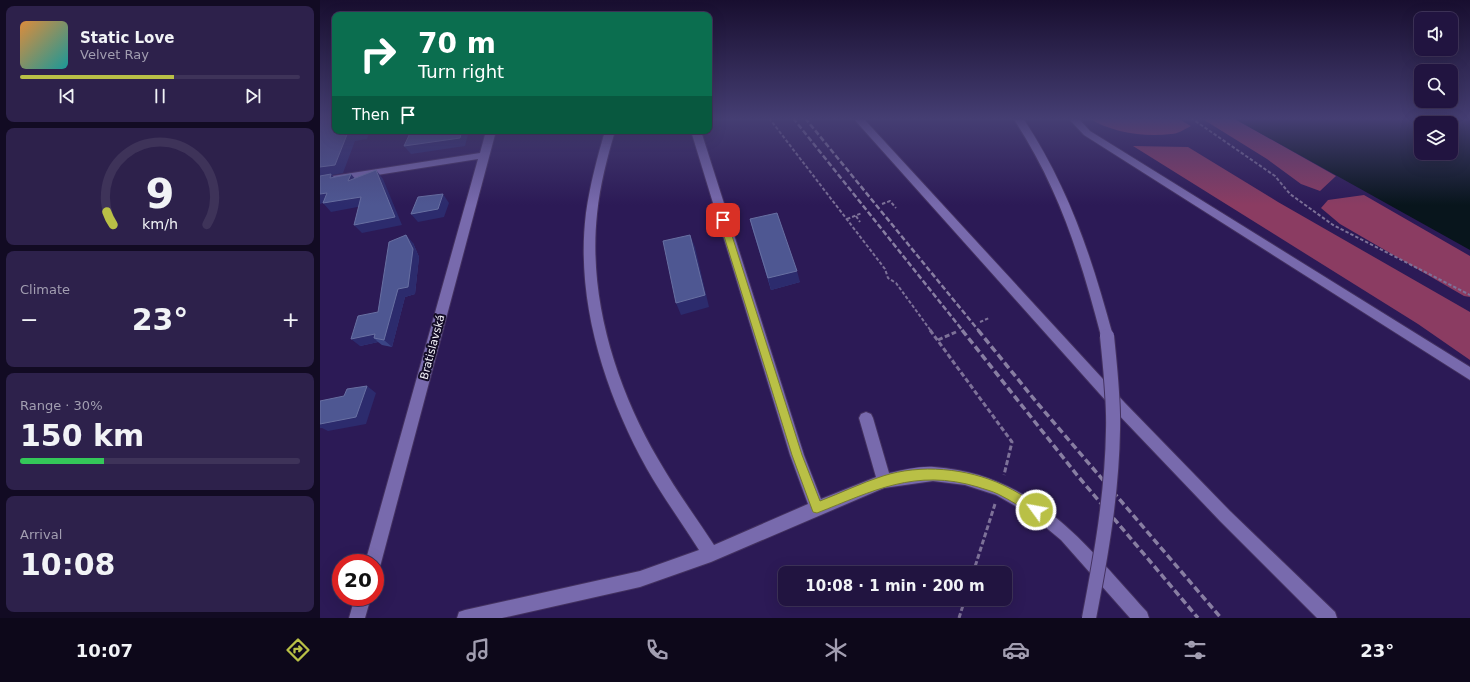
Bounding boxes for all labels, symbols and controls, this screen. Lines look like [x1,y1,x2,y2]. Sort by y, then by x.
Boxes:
map controls [1414,12,1458,160]
button: sound [1414,12,1458,56]
text: 70 m [418,27,496,60]
icon: right [352,28,404,80]
text: Static Love [80,29,174,47]
text: Velvet Ray [80,47,149,62]
text: Turn right [418,61,504,82]
button: search [1414,64,1458,108]
icon: previous [56,85,78,107]
icon: pause [149,85,171,107]
icon: next [242,85,264,107]
icon: arrive [397,104,419,126]
text: Then [352,106,389,124]
button: layers [1414,116,1458,160]
text: 9 [146,168,174,217]
pin [706,203,740,237]
icon: arrive [712,209,734,231]
text: km/h [142,215,178,231]
text: Climate [20,282,70,297]
text: 23° [132,302,188,337]
text: − [20,307,38,332]
text: + [282,307,300,332]
street label: Bratislavská [418,313,447,381]
text: Range · 30% [20,398,103,413]
text: 150 km [20,418,144,453]
position arrow [1015,489,1057,531]
text: Arrival [20,527,62,542]
text: 10:08 [20,547,116,582]
speed limit sign: 20 [332,554,384,606]
text: 10:08 · 1 min · 200 m [805,577,985,595]
icon: directions [284,636,312,664]
icon: music [464,636,492,664]
icon: phone [643,636,671,664]
icon: climate [822,636,850,664]
icon: car [1002,636,1030,664]
icon: filters [1181,636,1209,664]
text: 10:07 [76,640,133,661]
text: 23° [1360,640,1394,661]

